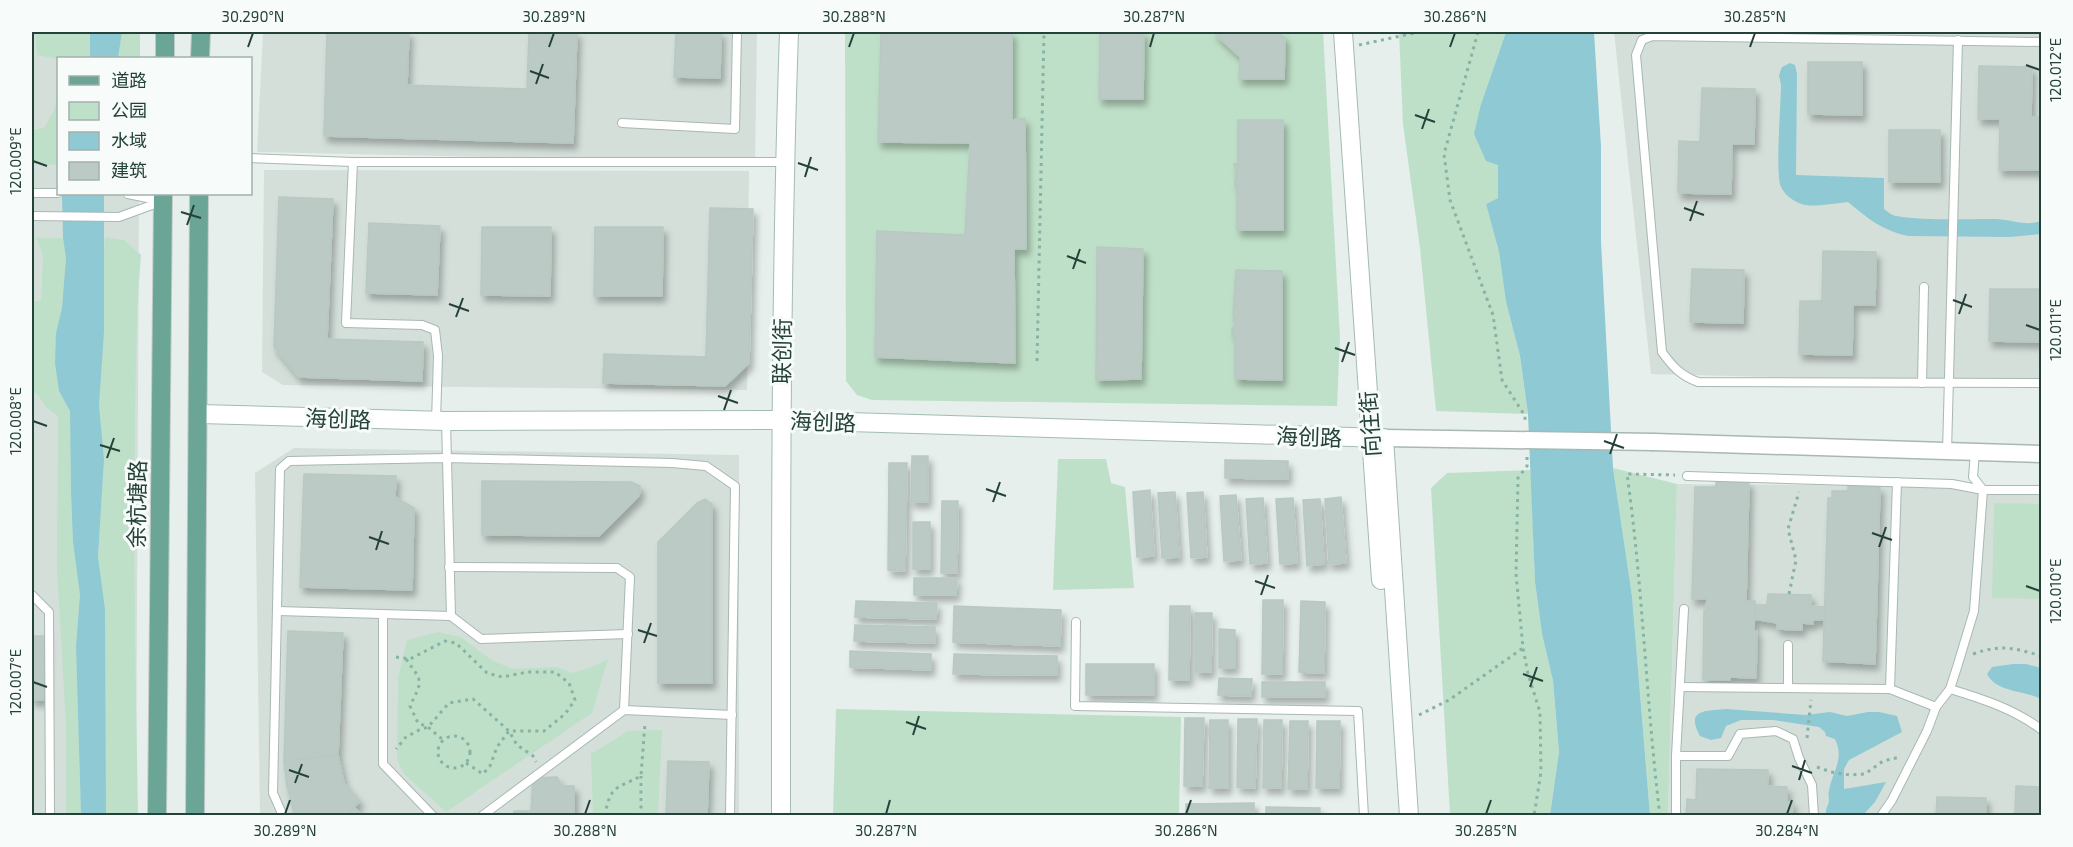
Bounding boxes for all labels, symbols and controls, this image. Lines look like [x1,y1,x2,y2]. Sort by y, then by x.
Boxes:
text: 30.290°N [222,7,284,25]
text: 30.289°N [523,7,585,25]
text: 30.288°N [822,7,886,25]
text: 30.287°N [1123,7,1185,25]
text: 30.286°N [1424,7,1486,25]
text: 30.285°N [1724,7,1786,25]
text: 120.012°E [2046,38,2064,102]
legend [57,57,252,195]
text: 道路 [111,69,147,91]
text: 公园 [111,99,147,121]
text: 120.009°E [6,127,24,195]
text: 水域 [111,129,147,151]
text: 建筑 [111,159,147,181]
text: 120.011°E [2046,299,2064,361]
street label: 联创街 [767,318,795,384]
text: 120.008°E [6,387,24,455]
street label: 向往街 [1354,390,1384,458]
street label: 海创路 [305,404,371,432]
street label: 海创路 [790,407,856,435]
street label: 海创路 [1276,422,1342,450]
street label: 余杭塘路 [122,460,150,548]
text: 120.010°E [2046,559,2064,623]
text: 120.007°E [6,649,24,715]
text: 30.289°N [254,821,316,839]
text: 30.288°N [553,821,617,839]
text: 30.287°N [855,821,917,839]
text: 30.286°N [1155,821,1217,839]
text: 30.285°N [1455,821,1517,839]
text: 30.284°N [1755,821,1819,839]

